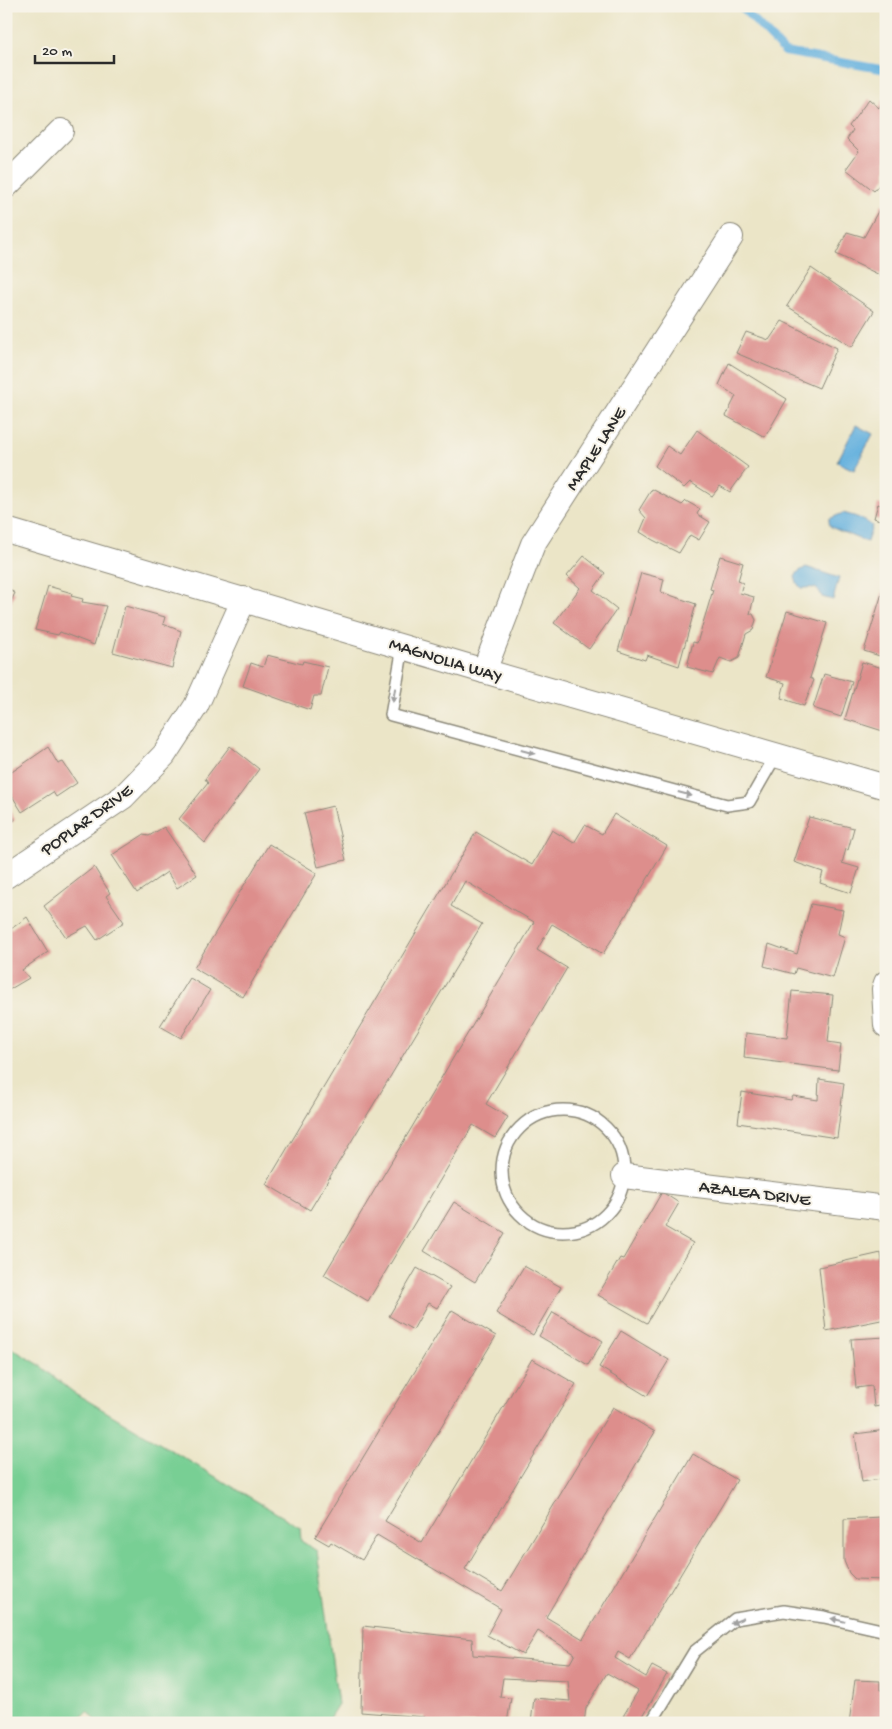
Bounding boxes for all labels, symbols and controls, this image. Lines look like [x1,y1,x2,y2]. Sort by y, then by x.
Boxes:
scale bar [35,32,114,64]
text: 20 m [42,43,72,61]
street label: MAPLE LANE [562,403,632,495]
street label: MAGNOLIA WAY [386,634,504,689]
one-way arrow [390,687,398,703]
one-way arrow [521,748,536,756]
street label: POPLAR DRIVE [37,780,138,862]
one-way arrow [677,790,692,798]
street label: AZALEA DRIVE [698,1177,812,1212]
one-way arrow [830,1616,846,1624]
one-way arrow [730,1617,744,1625]

